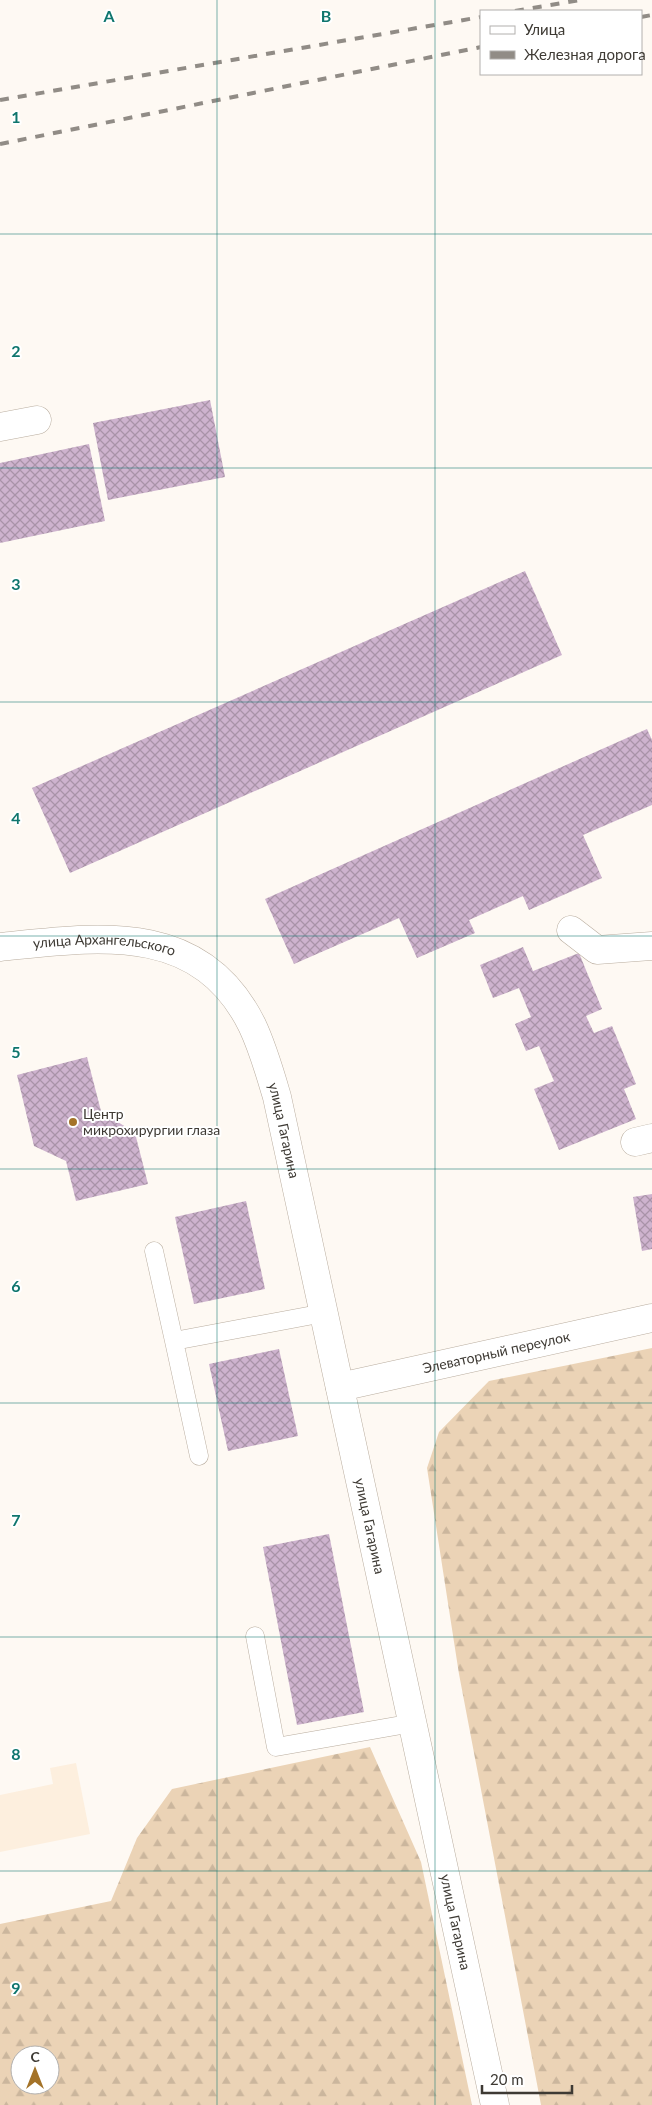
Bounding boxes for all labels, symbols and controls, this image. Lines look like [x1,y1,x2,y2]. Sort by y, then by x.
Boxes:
text: A [102,6,115,25]
text: B [321,6,331,25]
legend [480,10,642,75]
text: Улица [524,20,565,38]
text: Железная дорога [524,45,646,63]
text: 1 [11,107,21,126]
text: 2 [11,341,21,360]
text: 3 [11,574,21,593]
text: 4 [11,808,21,827]
street label: улица Архангельского [32,930,178,959]
text: 5 [11,1042,21,1061]
street label: улица Гагарина [265,1080,303,1180]
place label: Центр микрохирургии глаза [83,1105,220,1138]
marker: Центр микрохирургии глаза [67,1116,79,1128]
text: 6 [11,1276,21,1295]
street label: Элеваторный переулок [421,1327,572,1377]
street label: улица Гагарина [352,1476,389,1576]
text: 7 [11,1510,21,1529]
text: 8 [11,1744,21,1763]
street label: улица Гагарина [437,1872,475,1971]
text: 9 [11,1978,21,1997]
north arrow [10,2045,60,2095]
text: С [30,2048,40,2065]
scale bar [482,2062,572,2094]
text: 20 m [490,2070,524,2088]

